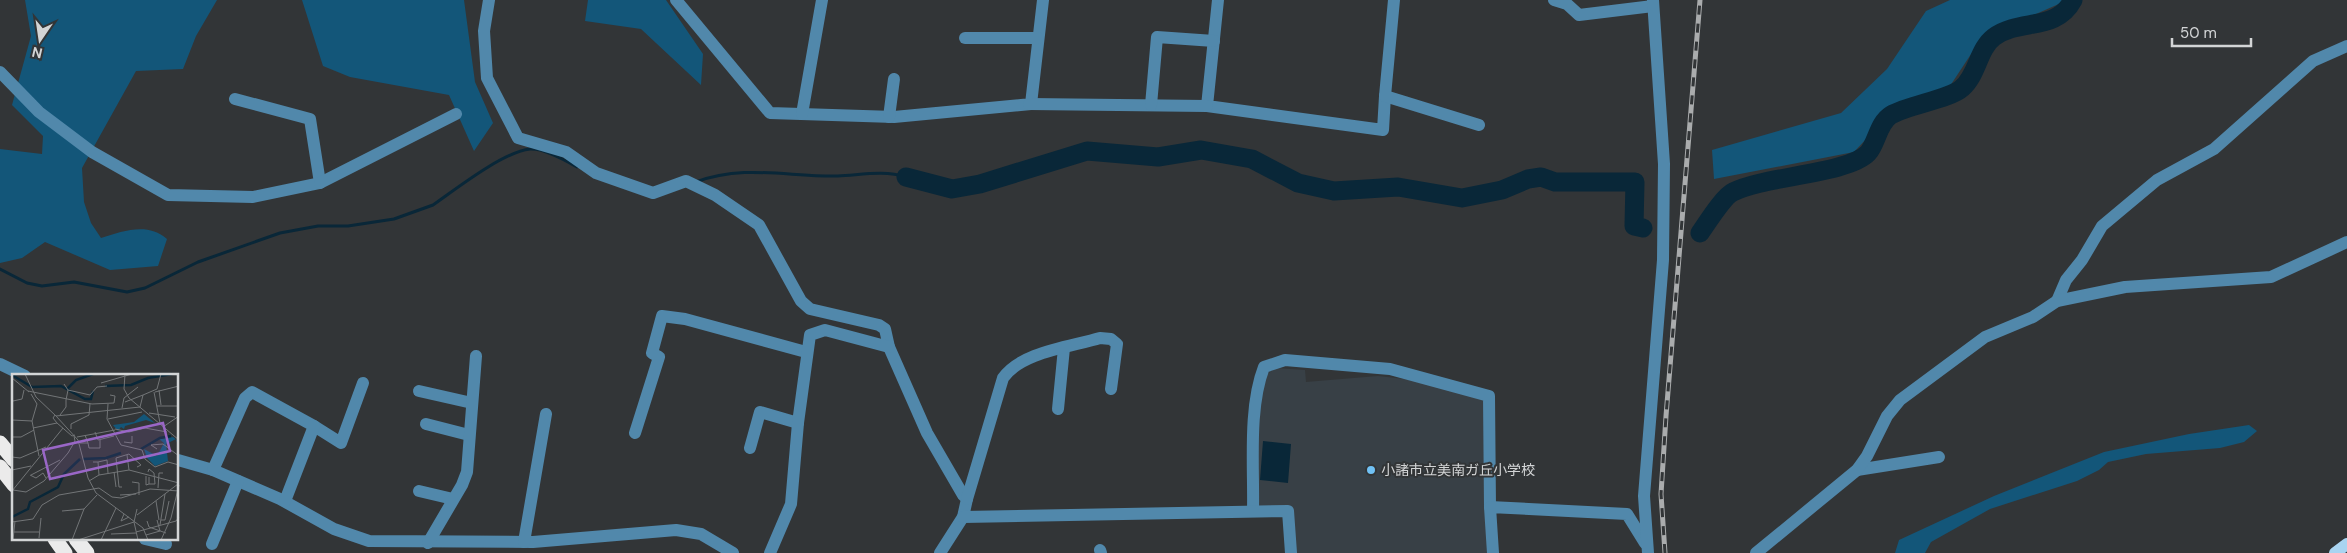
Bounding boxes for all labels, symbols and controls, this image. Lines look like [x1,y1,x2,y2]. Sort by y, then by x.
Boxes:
north arrow [15,15,65,65]
scale bar [2172,15,2251,47]
text: 50 m [2180,23,2217,43]
text: N [30,43,44,63]
inset map [12,374,179,540]
place label: 小諸市立美南ガ丘小学校 [1381,461,1535,479]
marker: 小諸市立美南ガ丘小学校 [1365,464,1377,476]

